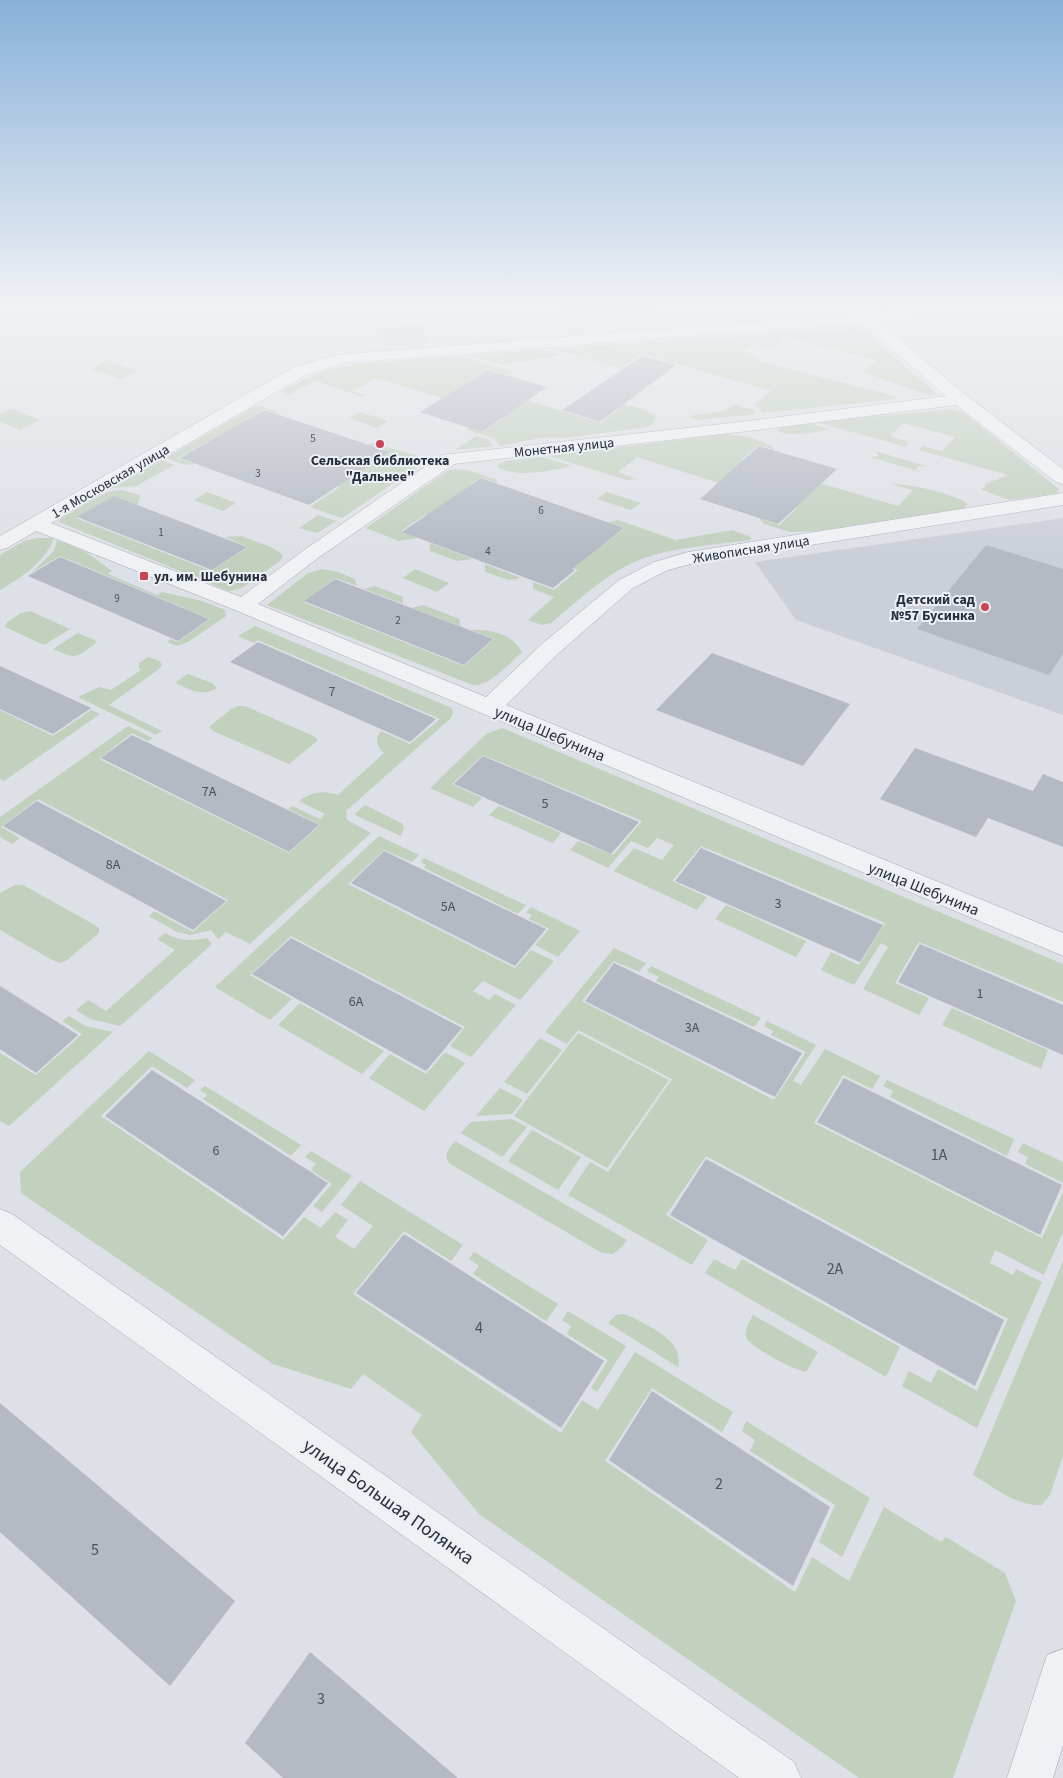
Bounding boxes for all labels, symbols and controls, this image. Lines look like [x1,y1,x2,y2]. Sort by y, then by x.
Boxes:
house number: 5 [310,431,316,446]
street label: Монетная улица [513,433,615,463]
marker: Сельская библиотека "Дальнее" [374,438,386,450]
street label: 1-я Московская улица [48,440,173,524]
place label: Сельская библиотека "Дальнее" [311,451,449,487]
house number: 3 [255,466,261,481]
house number: 6 [538,503,544,518]
house number: 1 [158,525,164,540]
street label: Живописная улица [691,531,811,569]
house number: 4 [485,544,491,559]
place label: ул. им. Шебунина [154,567,267,587]
marker: ул. им. Шебунина [138,570,150,582]
place label: Детский сад №57 Бусинка [891,590,976,626]
house number: 9 [114,591,120,606]
marker: Детский сад №57 Бусинка [979,601,991,613]
house number: 2 [395,613,401,628]
house number: 7 [329,682,336,702]
street label: улица Шебунина [491,701,608,767]
house number: 7А [202,782,217,802]
house number: 5 [542,794,549,814]
house number: 8А [106,855,121,875]
street label: улица Шебунина [865,857,983,921]
house number: 3 [775,894,782,914]
house number: 5А [441,897,456,917]
house number: 1 [977,984,984,1004]
house number: 6А [349,992,364,1012]
house number: 3А [685,1018,700,1038]
house number: 6 [213,1141,220,1161]
house number: 1А [931,1144,948,1166]
house number: 2А [827,1258,844,1280]
house number: 4 [475,1317,483,1339]
street label: улица Большая Полянка [297,1433,479,1572]
house number: 2 [715,1473,723,1495]
house number: 5 [91,1539,99,1561]
house number: 3 [317,1688,325,1710]

